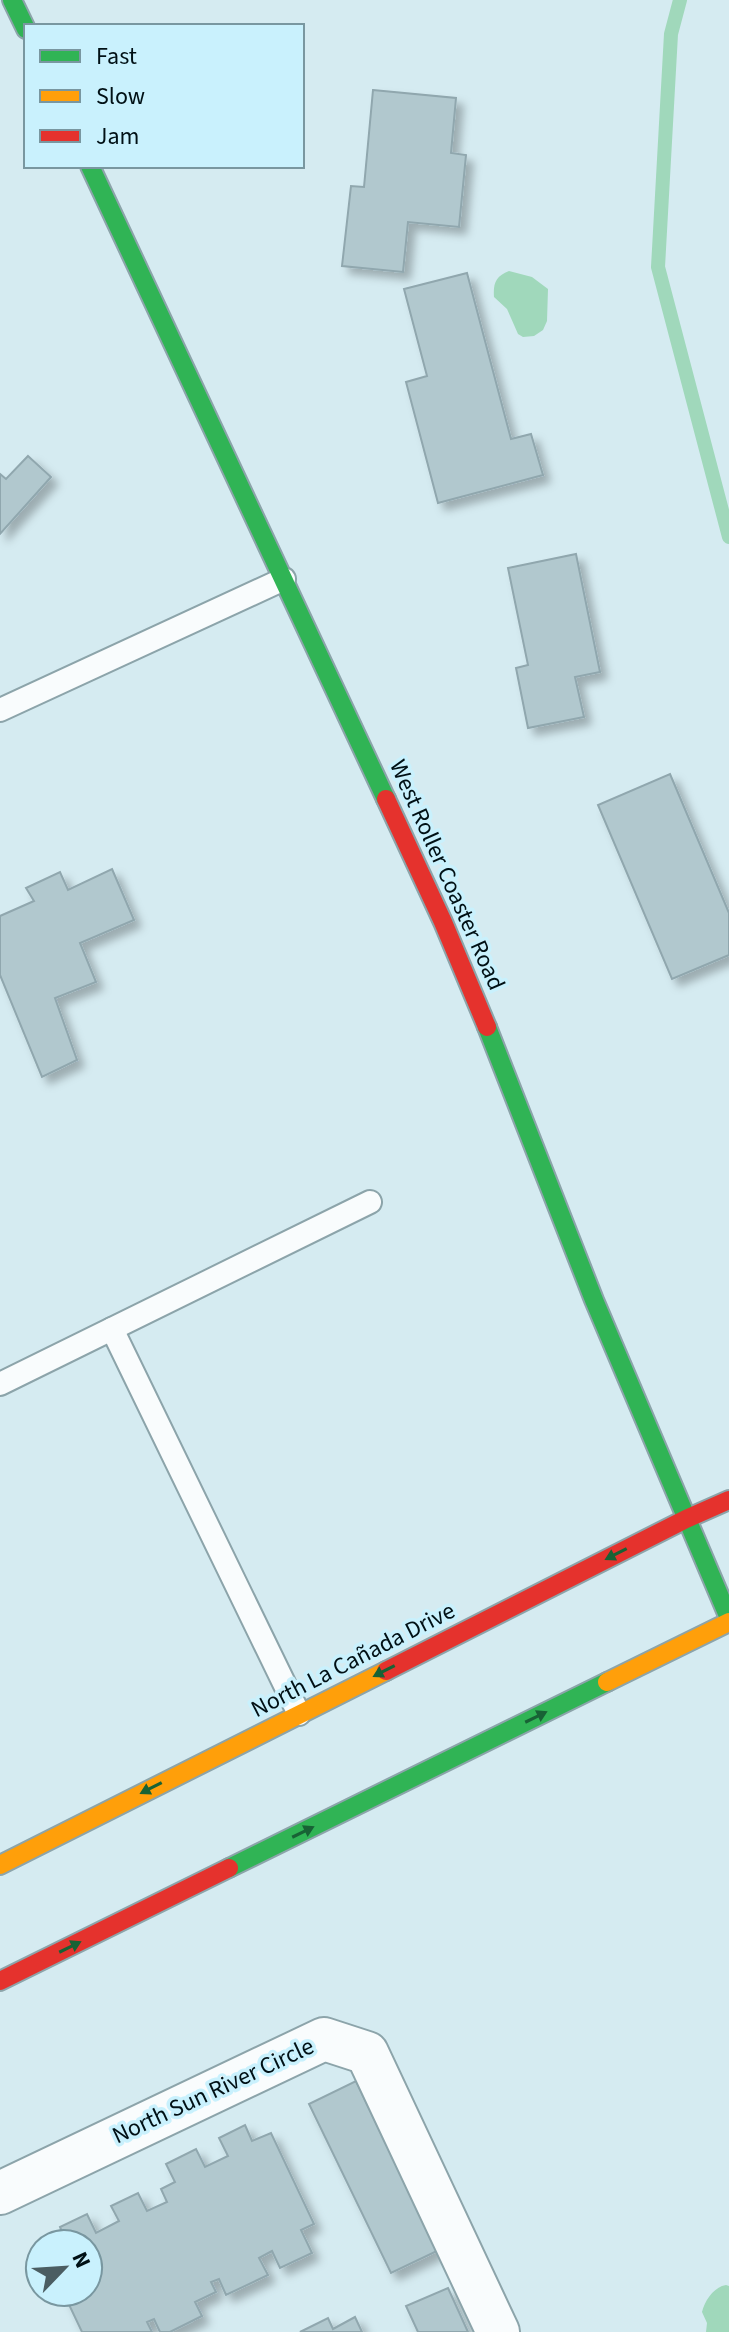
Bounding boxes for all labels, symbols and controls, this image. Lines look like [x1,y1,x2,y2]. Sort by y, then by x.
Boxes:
legend [24,24,304,168]
text: Fast [96,39,137,74]
text: Slow [96,79,145,114]
text: Jam [96,119,140,154]
street label: West Roller Coaster Road [380,754,514,996]
one-way arrow [604,1548,627,1561]
street label: North La Cañada Drive [245,1593,461,1727]
one-way arrow [372,1664,395,1678]
one-way arrow [525,1710,548,1724]
one-way arrow [140,1781,163,1795]
one-way arrow [292,1825,315,1839]
one-way arrow [58,1940,82,1954]
street label: North Sun River Circle [106,2029,320,2153]
north arrow [24,2228,104,2308]
text: N [64,2247,99,2273]

